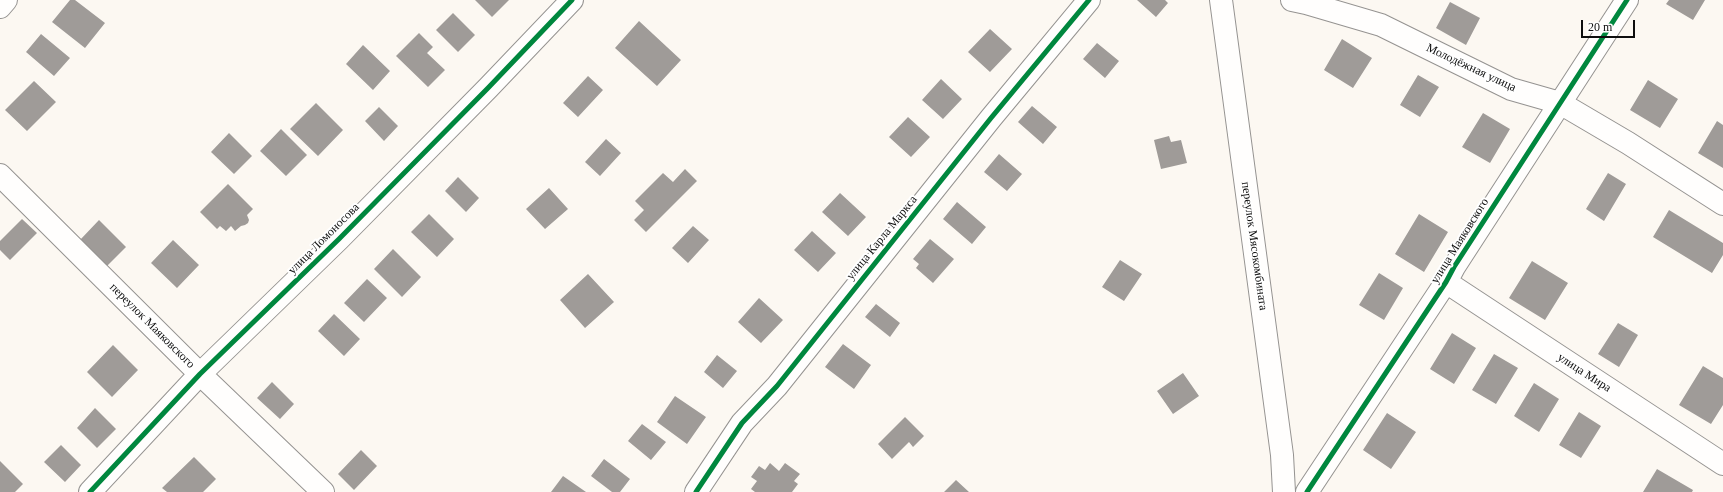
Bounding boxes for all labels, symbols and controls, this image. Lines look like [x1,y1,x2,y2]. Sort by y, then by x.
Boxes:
scale bar [1583,12,1637,38]
text: 20 m [1588,20,1612,34]
street label: Молодёжная улица [1424,41,1518,95]
street label: переулок Мясокомбината [1238,181,1270,311]
street label: улица Карла Маркса [844,193,920,283]
street label: улица Маяковского [1428,196,1492,286]
street label: улица Ломоносова [285,200,363,278]
street label: переулок Маяковского [106,280,198,372]
street label: улица Мира [1554,350,1614,396]

